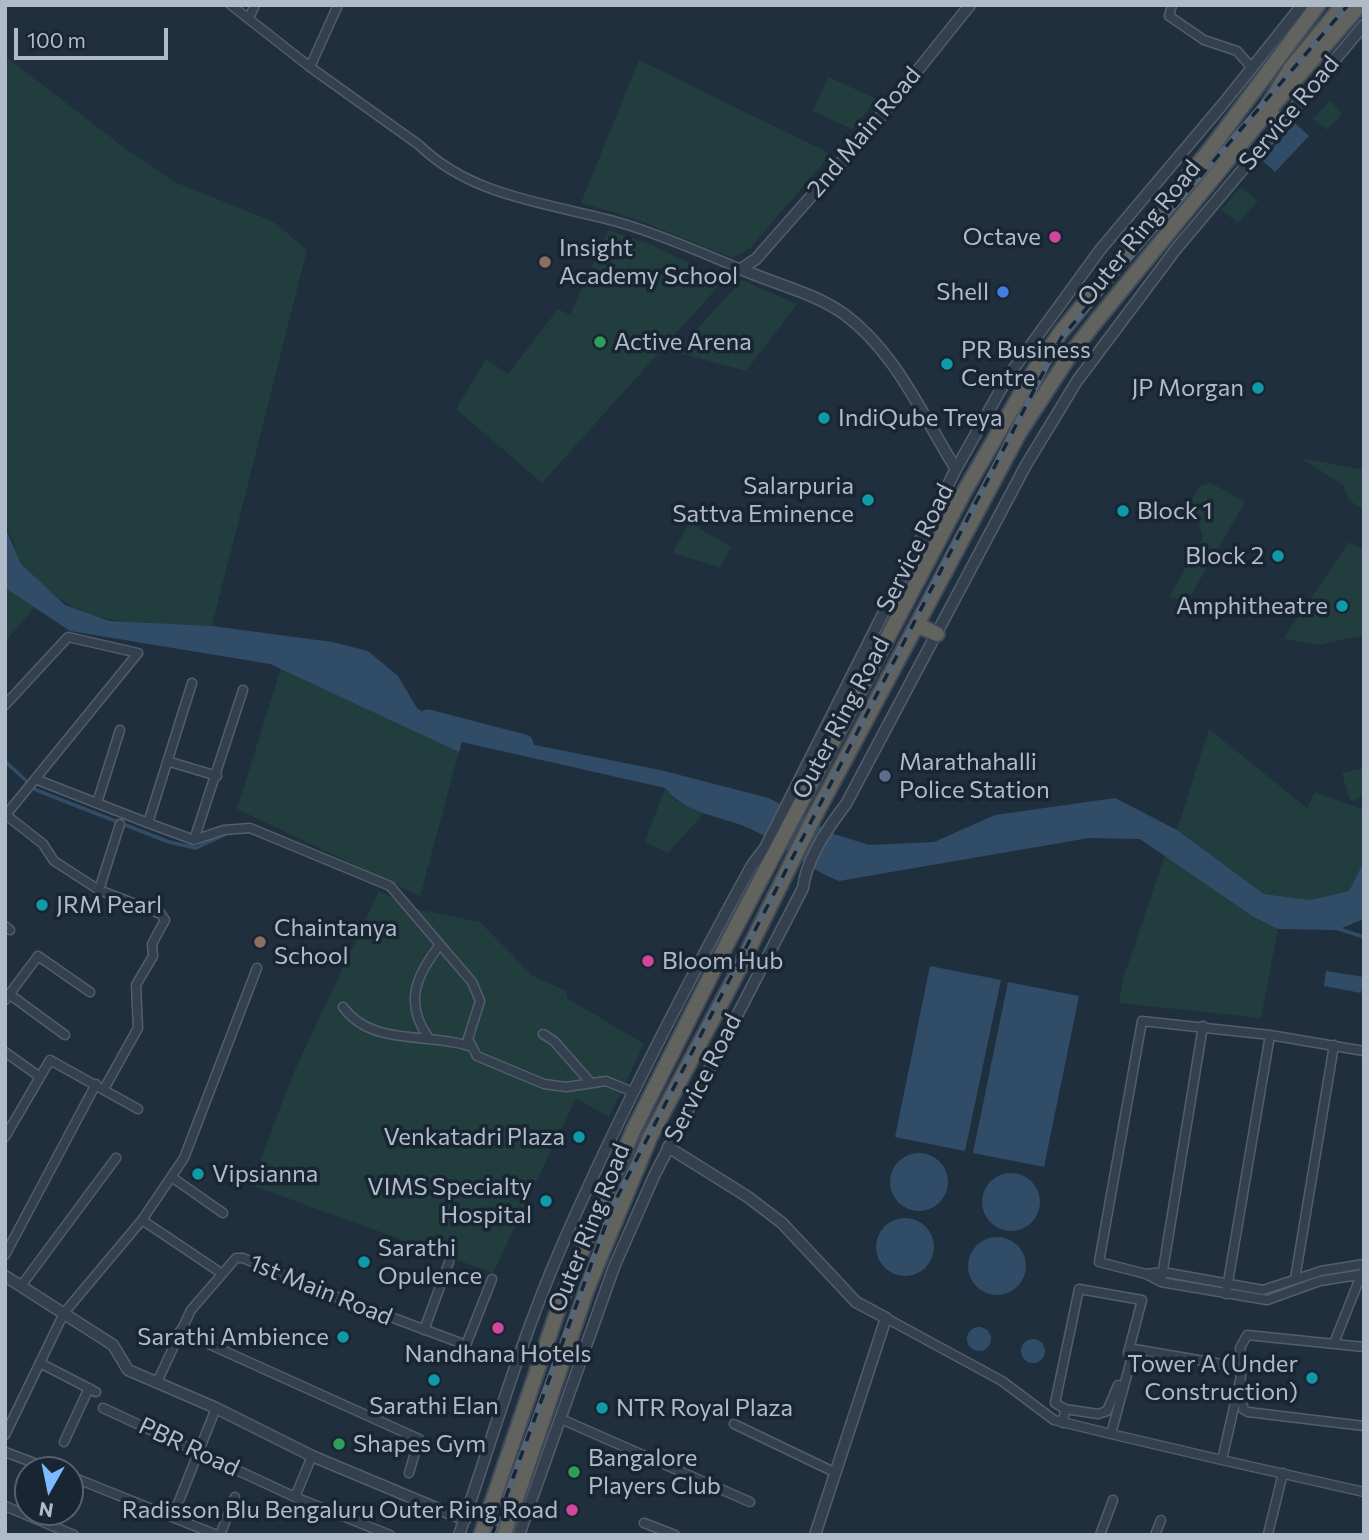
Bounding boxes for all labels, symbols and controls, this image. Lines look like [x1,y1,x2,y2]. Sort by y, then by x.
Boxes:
scale bar [18,14,172,58]
text: 100 m [27,27,86,52]
street label: Service Road [1233,50,1345,176]
street label: 2nd Main Road [801,61,927,203]
street label: Outer Ring Road [1071,154,1207,312]
place label: Octave [963,223,1041,251]
marker: Octave [1047,229,1063,245]
place label: Insight Academy School [559,234,738,290]
marker: Insight Academy School [537,254,553,270]
place label: Shell [936,278,989,306]
marker: Shell [995,284,1011,300]
place label: Active Arena [614,328,752,356]
marker: Active Arena [592,334,608,350]
place label: PR Business Centre [961,336,1091,392]
marker: PR Business Centre [939,356,955,372]
place label: JP Morgan [1131,374,1244,402]
marker: JP Morgan [1250,380,1266,396]
place label: IndiQube Treya [838,404,1003,432]
marker: IndiQube Treya [816,410,832,426]
place label: Salarpuria Sattva Eminence [672,472,854,528]
street label: Service Road [870,479,960,617]
marker: Salarpuria Sattva Eminence [860,492,876,508]
place label: Block 1 [1137,497,1213,525]
marker: Block 1 [1115,503,1131,519]
place label: Block 2 [1185,542,1264,570]
marker: Block 2 [1270,548,1286,564]
place label: Amphitheatre [1176,592,1328,620]
marker: Amphitheatre [1334,598,1350,614]
street label: Outer Ring Road [786,632,896,804]
place label: Marathahalli Police Station [899,748,1050,804]
marker: Marathahalli Police Station [877,768,893,784]
place label: JRM Pearl [56,891,162,919]
marker: JRM Pearl [34,897,50,913]
place label: Chaintanya School [274,914,397,970]
marker: Chaintanya School [252,934,268,950]
place label: Bloom Hub [662,947,783,975]
marker: Bloom Hub [640,953,656,969]
street label: Service Road [658,1009,748,1147]
place label: Venkatadri Plaza [383,1123,565,1151]
marker: Venkatadri Plaza [571,1129,587,1145]
street label: Outer Ring Road [542,1140,636,1316]
place label: Vipsianna [212,1160,318,1188]
marker: Vipsianna [190,1166,206,1182]
place label: VIMS Specialty Hospital [367,1173,532,1229]
marker: VIMS Specialty Hospital [538,1193,554,1209]
place label: Sarathi Opulence [378,1234,482,1290]
street label: 1st Main Road [245,1248,397,1332]
marker: Sarathi Opulence [356,1254,372,1270]
marker: Nandhana Hotels [490,1320,506,1336]
place label: Sarathi Ambience [137,1323,329,1351]
marker: Sarathi Ambience [335,1329,351,1345]
place label: Nandhana Hotels [405,1340,591,1368]
place label: Tower A (Under Construction) [1127,1350,1298,1406]
marker: Tower A (Under Construction) [1304,1370,1320,1386]
marker: Sarathi Elan [426,1372,442,1388]
place label: Sarathi Elan [369,1392,499,1420]
place label: NTR Royal Plaza [616,1394,793,1422]
marker: NTR Royal Plaza [594,1400,610,1416]
street label: PBR Road [134,1411,244,1483]
place label: Shapes Gym [353,1430,486,1458]
marker: Shapes Gym [331,1436,347,1452]
place label: Bangalore Players Club [588,1444,721,1500]
north arrow [14,1456,84,1526]
marker: Bangalore Players Club [566,1464,582,1480]
place label: Radisson Blu Bengaluru Outer Ring Road [122,1496,558,1524]
text: N [37,1498,55,1523]
marker: Radisson Blu Bengaluru Outer Ring Road [564,1502,580,1518]

